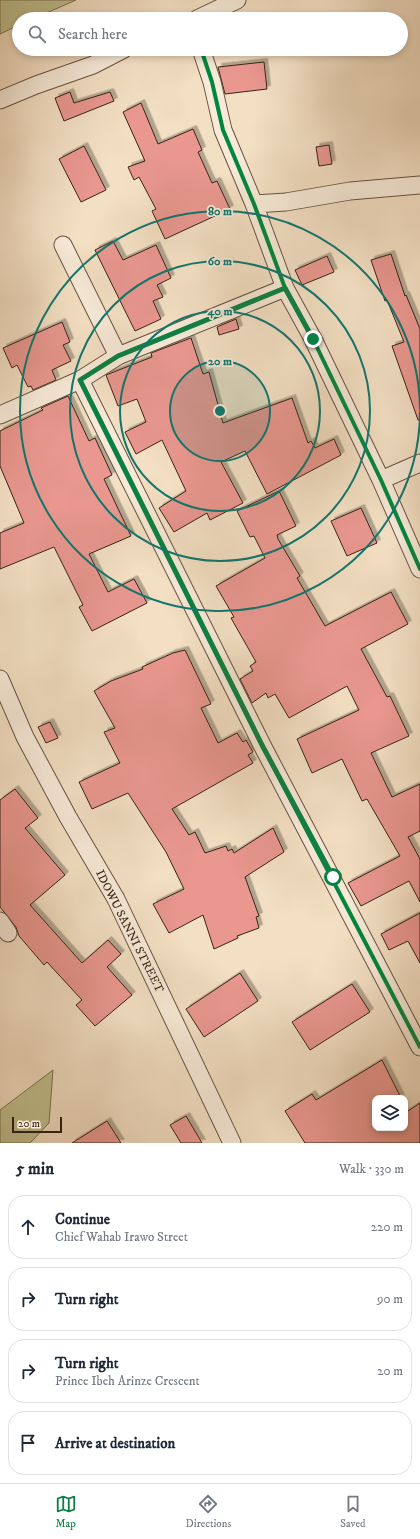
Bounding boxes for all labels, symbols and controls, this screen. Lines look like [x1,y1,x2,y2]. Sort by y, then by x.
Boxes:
search box [12,12,408,56]
icon: search [26,23,48,45]
text: Search here [58,25,127,44]
text: 80 m [208,204,232,219]
text: 60 m [208,254,232,269]
text: 40 m [207,304,232,319]
route end [304,330,322,348]
text: 20 m [208,354,232,369]
centre of rings [213,404,227,418]
street label: IDOWU SANNI STREET [92,867,167,995]
route start [324,868,342,886]
map controls [372,1095,408,1131]
button: layers [372,1095,408,1131]
scale bar [12,1115,62,1134]
text: 20 m [18,1117,40,1131]
text: 5 min [16,1158,54,1180]
text: Walk · 330 m [339,1161,404,1177]
text: Continue [55,1210,110,1229]
icon: ahead [17,1216,39,1238]
text: 220 m [371,1219,403,1235]
text: Chief Wahab Irawo Street [55,1229,188,1245]
icon: right [17,1288,39,1310]
text: Turn right [55,1290,118,1309]
text: 90 m [377,1291,403,1307]
text: Turn right [55,1354,118,1373]
icon: right [17,1360,39,1382]
text: 20 m [377,1363,403,1379]
text: Prince Ibeh Arinze Crescent [55,1373,200,1389]
icon: arrive [17,1432,39,1454]
text: Arrive at destination [55,1434,175,1453]
tab: Map [55,1493,77,1531]
tab: Directions [186,1493,231,1531]
tab: Saved [340,1493,365,1531]

